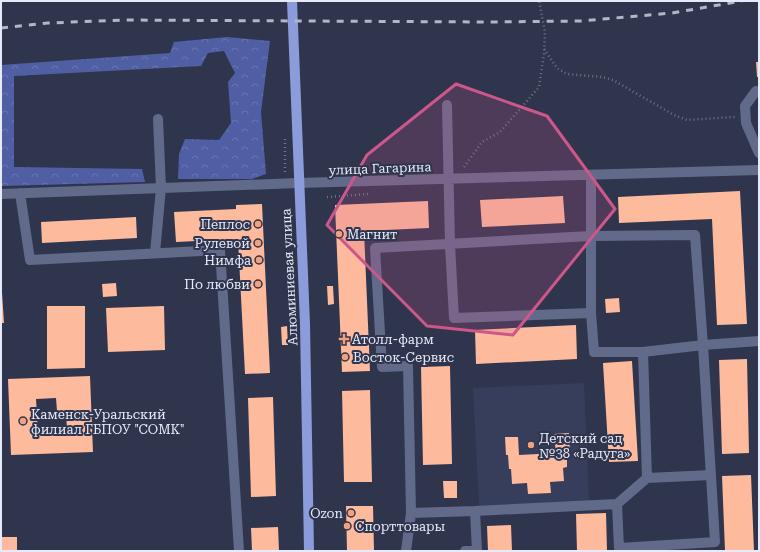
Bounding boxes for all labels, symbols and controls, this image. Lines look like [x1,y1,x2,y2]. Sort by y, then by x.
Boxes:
street label: улица Гагарина [328,159,432,178]
street label: Алюминиевая улица [278,208,301,346]
place label: Пеплос [200,217,250,232]
marker: Пеплос [253,219,263,229]
place label: Магнит [347,227,397,242]
marker: Магнит [334,229,344,239]
place label: Рулевой [195,236,250,251]
marker: Рулевой [253,238,263,248]
place label: Нимфа [204,253,251,268]
marker: Нимфа [254,255,264,265]
place label: По любви [184,277,250,292]
marker: По любви [253,279,263,289]
place label: Атолл-фарм [352,332,434,347]
marker: Атолл-фарм [339,334,349,344]
place label: Восток-Сервис [353,350,454,365]
marker: Восток-Сервис [340,352,350,362]
place label: Каменск-Уральский филиал ГБПОУ "СОМК" [31,407,185,437]
marker: Каменск-Уральский филиал ГБПОУ "СОМК" [18,416,28,426]
place label: Детский сад №38 «Радуга» [539,431,630,461]
marker: Детский сад №38 «Радуга» [526,440,536,450]
place label: Ozon [310,506,344,521]
marker: Ozon [346,508,356,518]
place label: Спорттовары [355,519,446,534]
marker: Спорттовары [342,521,352,531]

